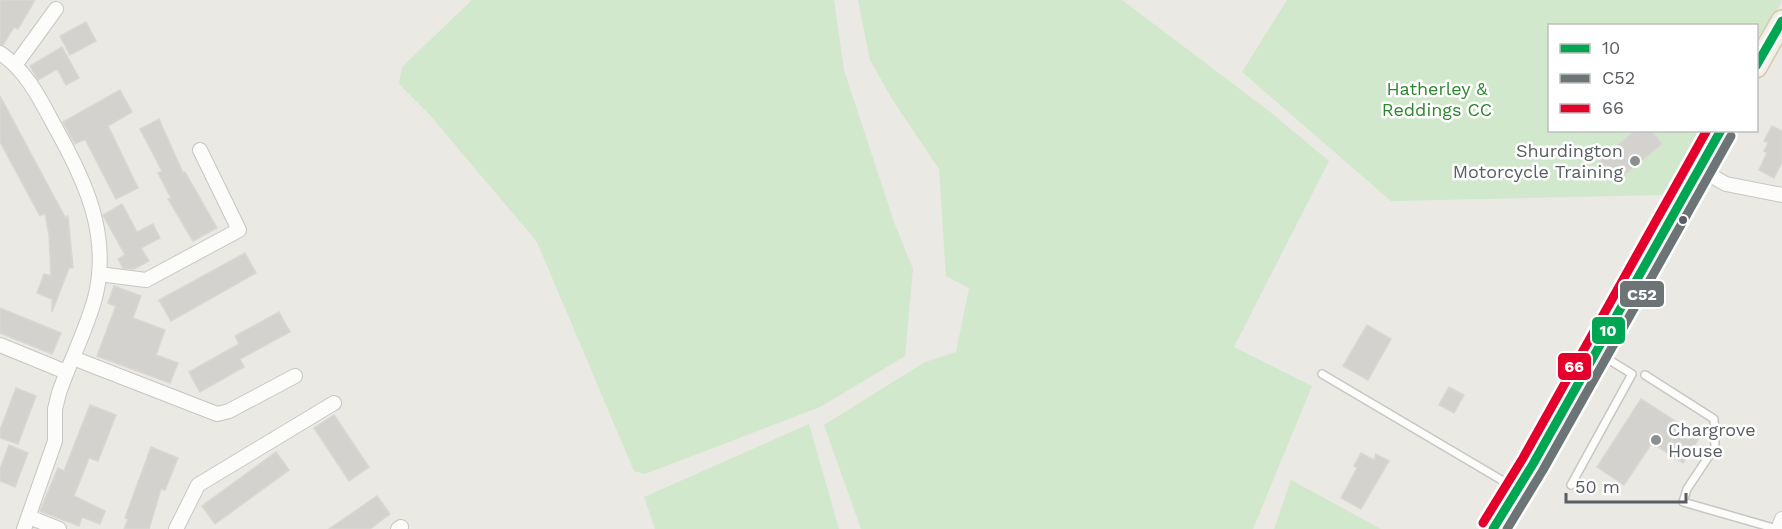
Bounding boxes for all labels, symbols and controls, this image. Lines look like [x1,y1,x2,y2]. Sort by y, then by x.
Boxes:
legend [1548,24,1758,132]
text: 10 [1602,37,1620,58]
text: C52 [1602,67,1635,88]
park label: Hatherley & Reddings CC [1382,78,1492,120]
text: 66 [1602,97,1624,118]
place label: Shurdington Motorcycle Training [1453,140,1623,182]
marker: Shurdington Motorcycle Training [1628,154,1642,168]
unlabelled marker [1677,214,1689,226]
line badge: C52 [1619,280,1665,308]
text: C52 [1627,285,1657,304]
line badge: 10 [1591,316,1626,345]
text: 10 [1599,321,1617,340]
line badge: 66 [1557,352,1592,381]
text: 66 [1564,357,1584,376]
place label: Chargrove House [1668,419,1756,461]
marker: Chargrove House [1649,433,1663,447]
scale bar [1566,466,1686,504]
text: 50 m [1575,476,1620,497]

